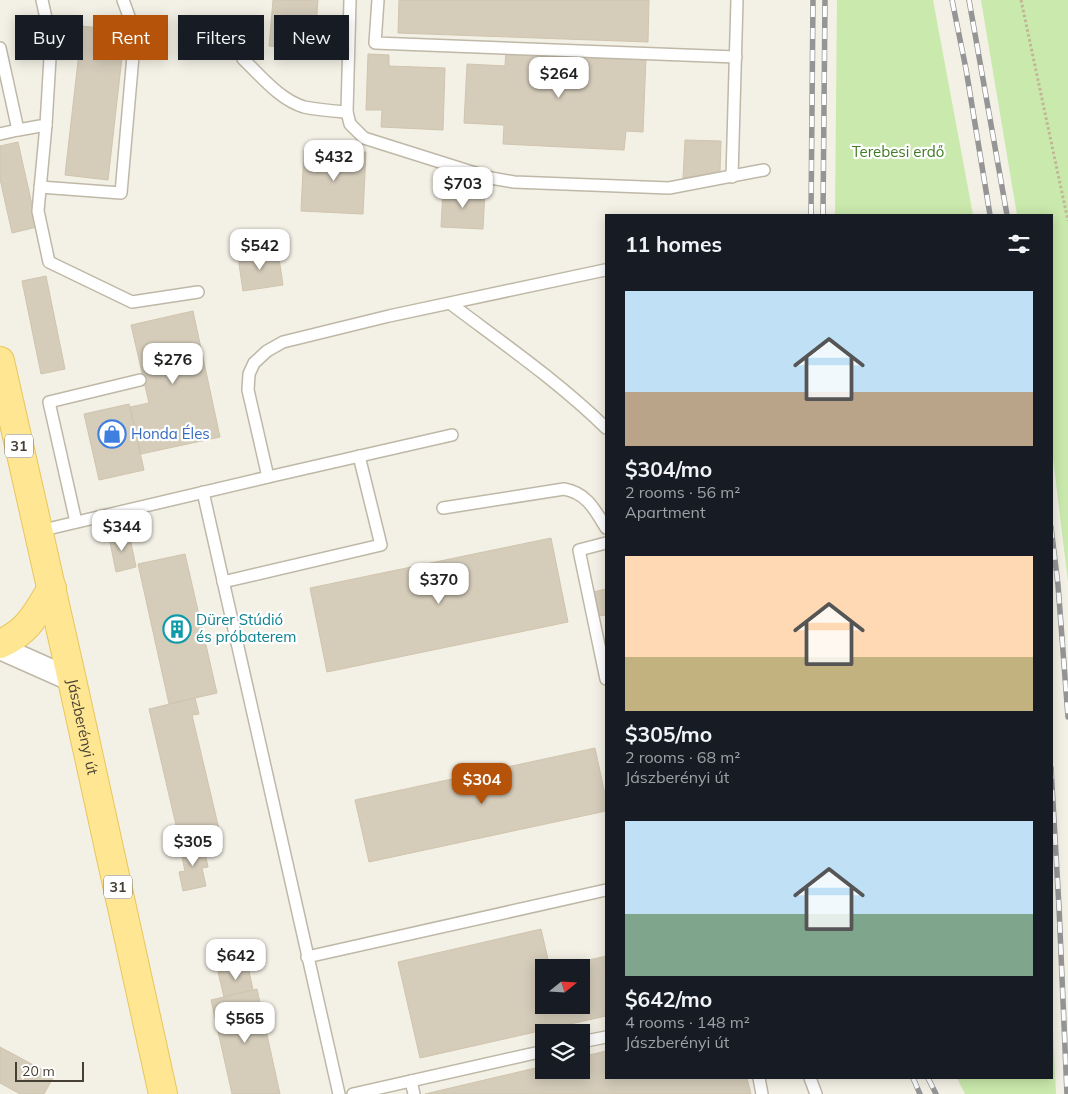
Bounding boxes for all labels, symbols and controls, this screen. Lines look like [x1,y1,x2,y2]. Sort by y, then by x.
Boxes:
chip: Buy [15,15,83,60]
chip: Rent [93,15,168,60]
chip: Filters [178,15,264,60]
chip: New [274,15,349,60]
pin: $264 [529,56,589,99]
text: $264 [540,63,578,83]
pin: $432 [304,140,364,182]
park label: Terebesi erdő [852,142,944,161]
text: $432 [315,146,353,166]
pin: $703 [433,166,493,209]
text: $703 [444,173,482,193]
pin: $542 [230,228,290,271]
icon: filters [1005,230,1033,258]
text: 11 homes [625,231,722,257]
text: $542 [241,235,279,255]
icon: home [784,324,874,414]
pin: $276 [143,342,203,385]
text: $276 [154,349,192,369]
shop icon: Honda Éles [97,419,127,449]
place label: Honda Éles [131,424,210,443]
road number: 31 [5,434,33,458]
text: $304/mo [625,456,712,482]
text: 2 rooms · 56 m² [625,482,740,502]
text: Apartment [625,502,706,522]
pin: $344 [92,510,152,552]
text: $344 [103,516,141,536]
pin: $370 [409,562,469,605]
text: $370 [420,569,458,589]
icon: home [784,589,874,679]
place label: Dürer Stúdió és próbaterem [196,610,296,646]
building icon: Dürer Stúdió és próbaterem [162,614,192,644]
street label: Jászberényi út [63,677,103,777]
text: $305/mo [625,721,712,747]
text: 2 rooms · 68 m² [625,747,740,767]
pin: $304 [452,762,512,805]
text: Jászberényi út [625,767,729,787]
text: $304 [463,769,501,789]
pin: $305 [163,824,223,867]
text: $305 [174,831,212,851]
icon: home [784,854,874,944]
road number: 31 [104,876,132,899]
pin: $642 [206,938,266,981]
text: $642 [217,945,255,965]
north arrow [535,959,590,1014]
map controls [535,959,590,1079]
text: $642/mo [625,986,712,1012]
pin: $565 [215,1002,275,1044]
text: $565 [226,1008,264,1028]
text: 4 rooms · 148 m² [625,1012,750,1032]
button: layers [535,1024,590,1079]
text: Jászberényi út [625,1032,729,1052]
scale bar [15,1059,84,1082]
text: 20 m [22,1062,55,1080]

